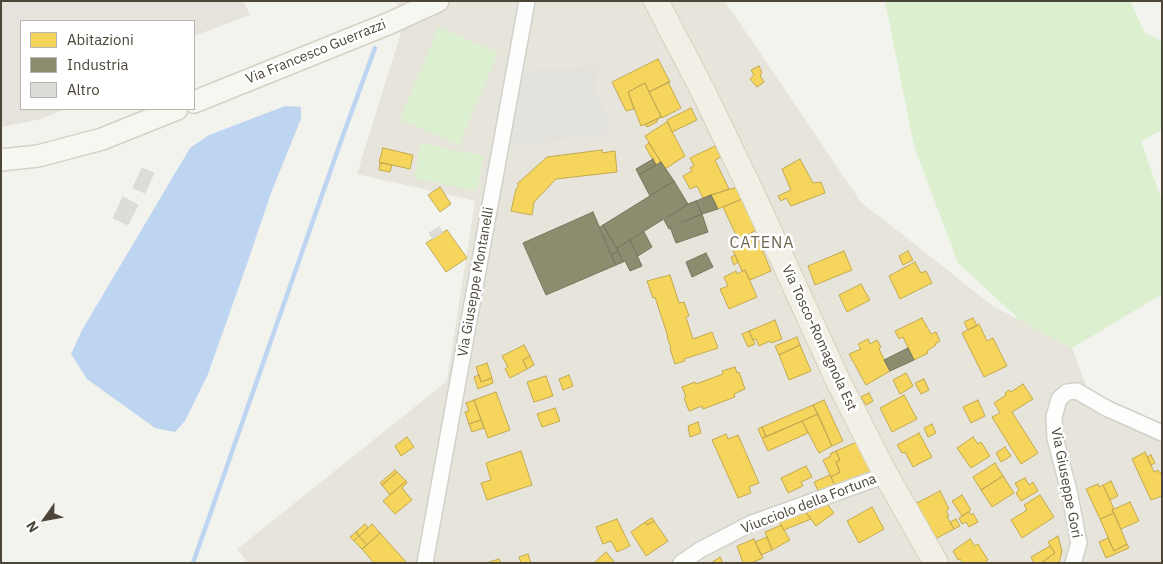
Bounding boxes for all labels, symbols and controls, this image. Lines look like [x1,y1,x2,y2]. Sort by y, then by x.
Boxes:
street label: Via Francesco Guerrazzi [243,16,389,88]
legend [20,20,195,110]
text: Abitazioni [67,30,134,49]
text: Industria [67,55,128,74]
text: Altro [67,80,100,99]
street label: Via Giuseppe Montanelli [455,206,497,358]
district label: CATENA [729,233,795,253]
street label: Via Tosco-Romagnola Est [778,262,860,414]
street label: Via Giuseppe Gori [1047,426,1085,540]
street label: Viucciolo della Fortuna [739,470,879,538]
north arrow [20,494,70,544]
text: N [22,518,43,536]

